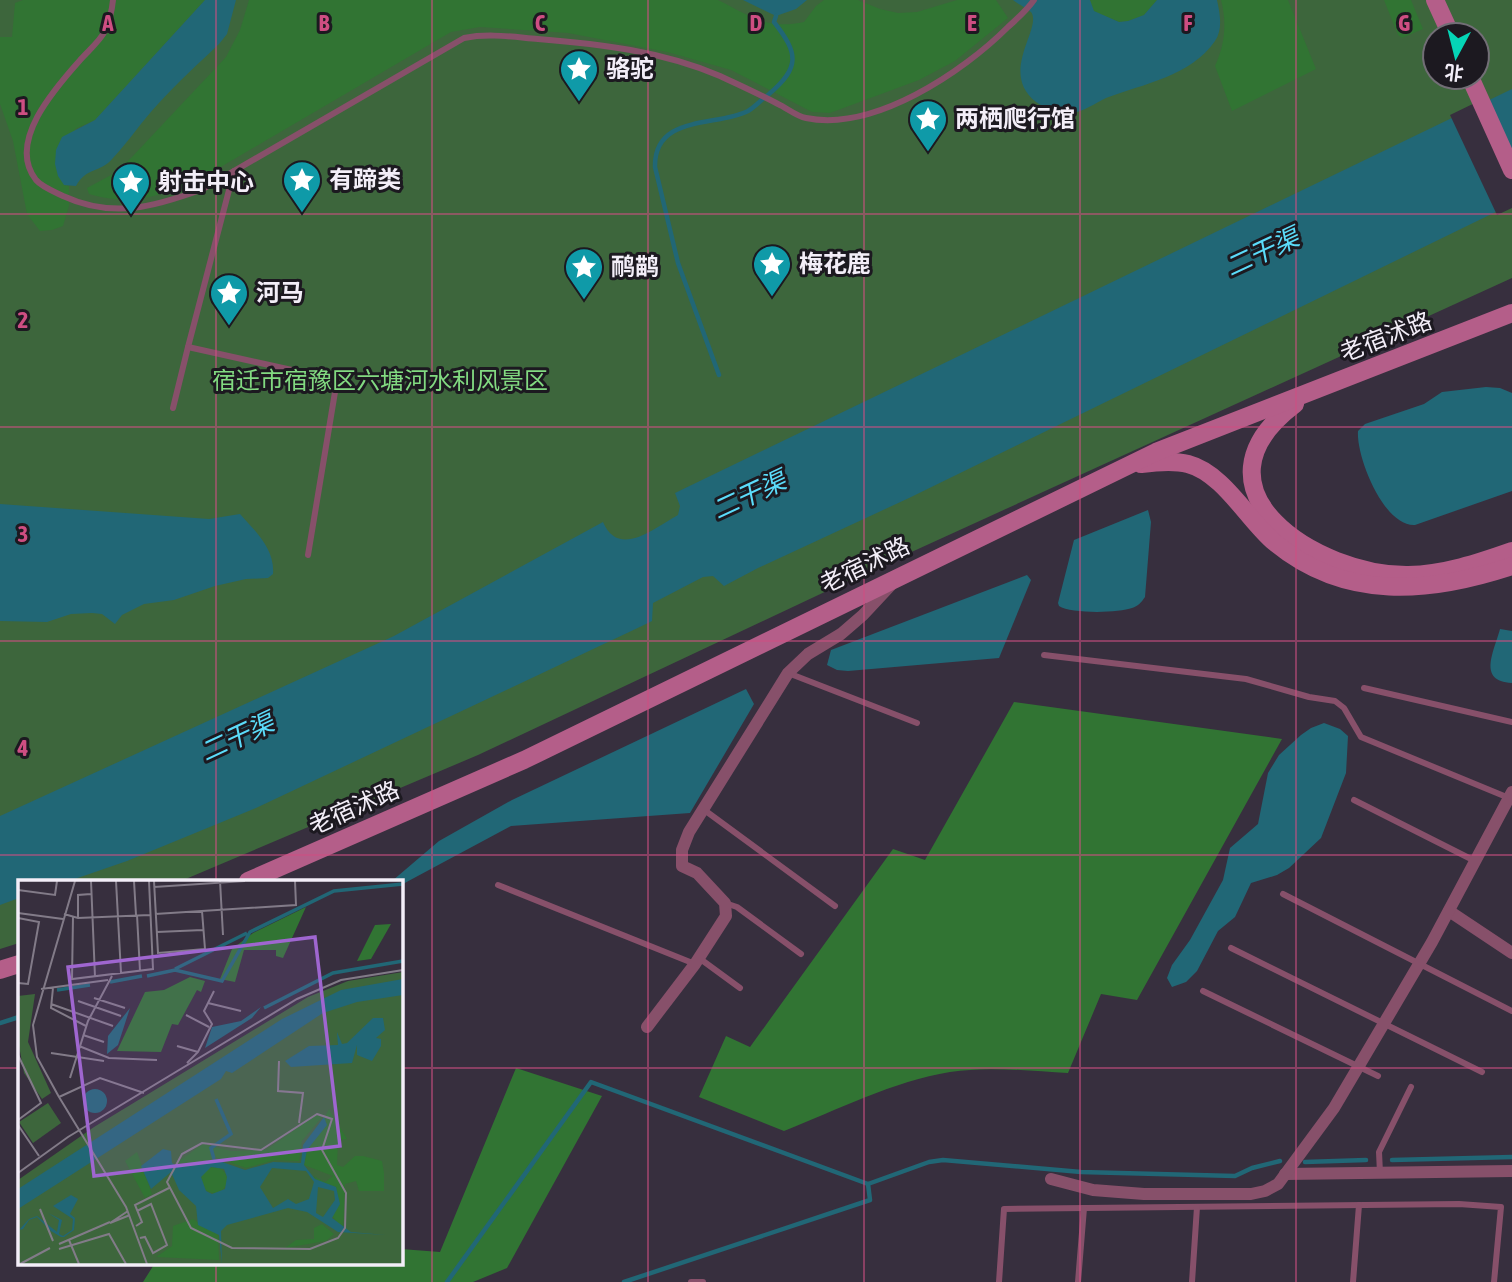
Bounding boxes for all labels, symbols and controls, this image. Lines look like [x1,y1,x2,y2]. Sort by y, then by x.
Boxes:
text: A [101,10,114,36]
text: B [319,10,330,36]
text: C [535,10,546,36]
text: D [750,10,763,36]
text: E [967,10,977,36]
text: F [1183,10,1193,36]
text: G [1398,10,1410,36]
north arrow [1421,21,1491,91]
place icon: 骆驼 [558,48,600,103]
place label: 骆驼 [606,55,654,82]
text: 北 [1443,61,1465,85]
text: 1 [18,94,29,120]
place icon: 两栖爬行馆 [907,98,949,153]
place label: 两栖爬行馆 [955,105,1075,132]
place icon: 有蹄类 [281,159,323,214]
place icon: 射击中心 [110,161,152,216]
place label: 有蹄类 [329,166,401,193]
place label: 射击中心 [158,168,254,195]
water label: 二干渠 [1220,220,1307,282]
place icon: 梅花鹿 [751,243,793,298]
place icon: 鸸鹋 [563,246,605,301]
place label: 梅花鹿 [799,250,871,277]
place label: 鸸鹋 [611,253,659,280]
place icon: 河马 [208,272,250,327]
place label: 河马 [256,279,304,306]
text: 2 [18,307,28,333]
street label: 老宿沭路 [1336,307,1435,366]
park label: 宿迁市宿豫区六塘河水利风景区 [212,367,548,394]
water label: 二干渠 [707,463,794,525]
text: 3 [18,521,28,547]
street label: 老宿沭路 [816,531,914,598]
water label: 二干渠 [195,705,282,767]
text: 4 [17,735,29,761]
street label: 老宿沭路 [304,776,403,839]
inset map [18,880,402,1264]

